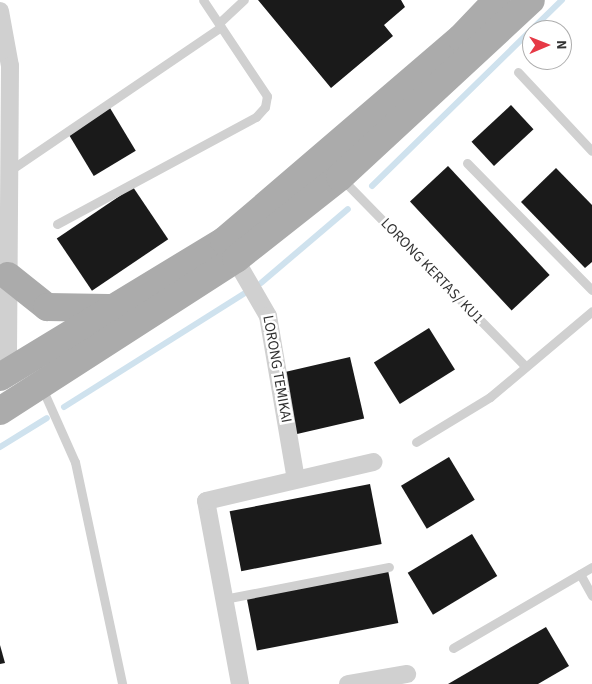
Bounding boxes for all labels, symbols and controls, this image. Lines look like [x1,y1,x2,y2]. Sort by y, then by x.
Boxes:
north arrow [522,20,572,70]
text: N [551,40,571,50]
street label: LORONG KERTAS/ KU1 [377,215,487,327]
street label: LORONG TEMIKAI [259,314,295,424]

